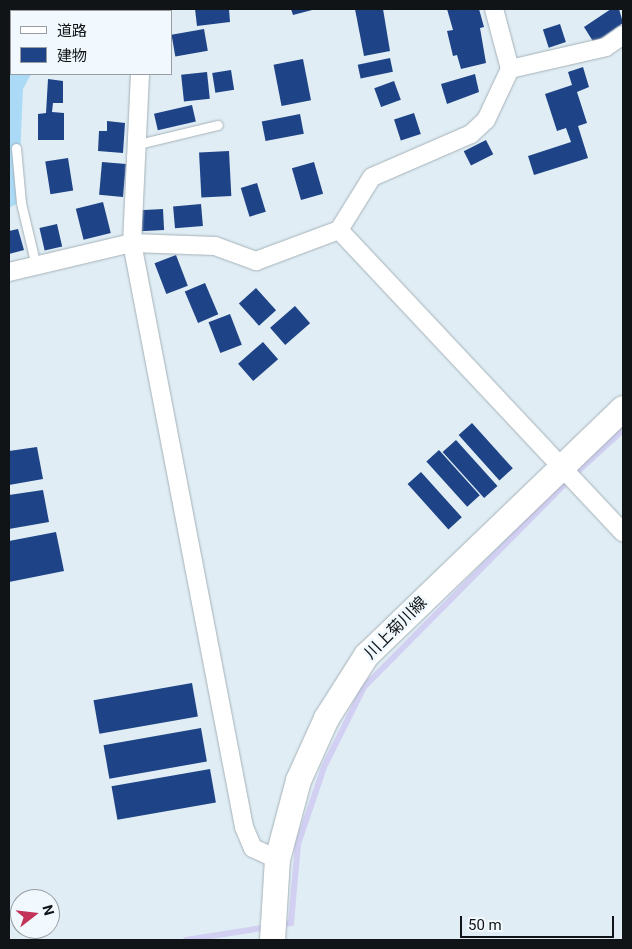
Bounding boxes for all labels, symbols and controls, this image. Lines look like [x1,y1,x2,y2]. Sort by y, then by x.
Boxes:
legend [10,10,172,75]
text: 道路 [57,22,87,40]
text: 建物 [57,47,87,65]
street label: 川上菊川線 [361,593,431,663]
north arrow [10,889,60,939]
text: N [39,903,58,917]
scale bar [462,906,616,938]
text: 50 m [468,916,502,934]

